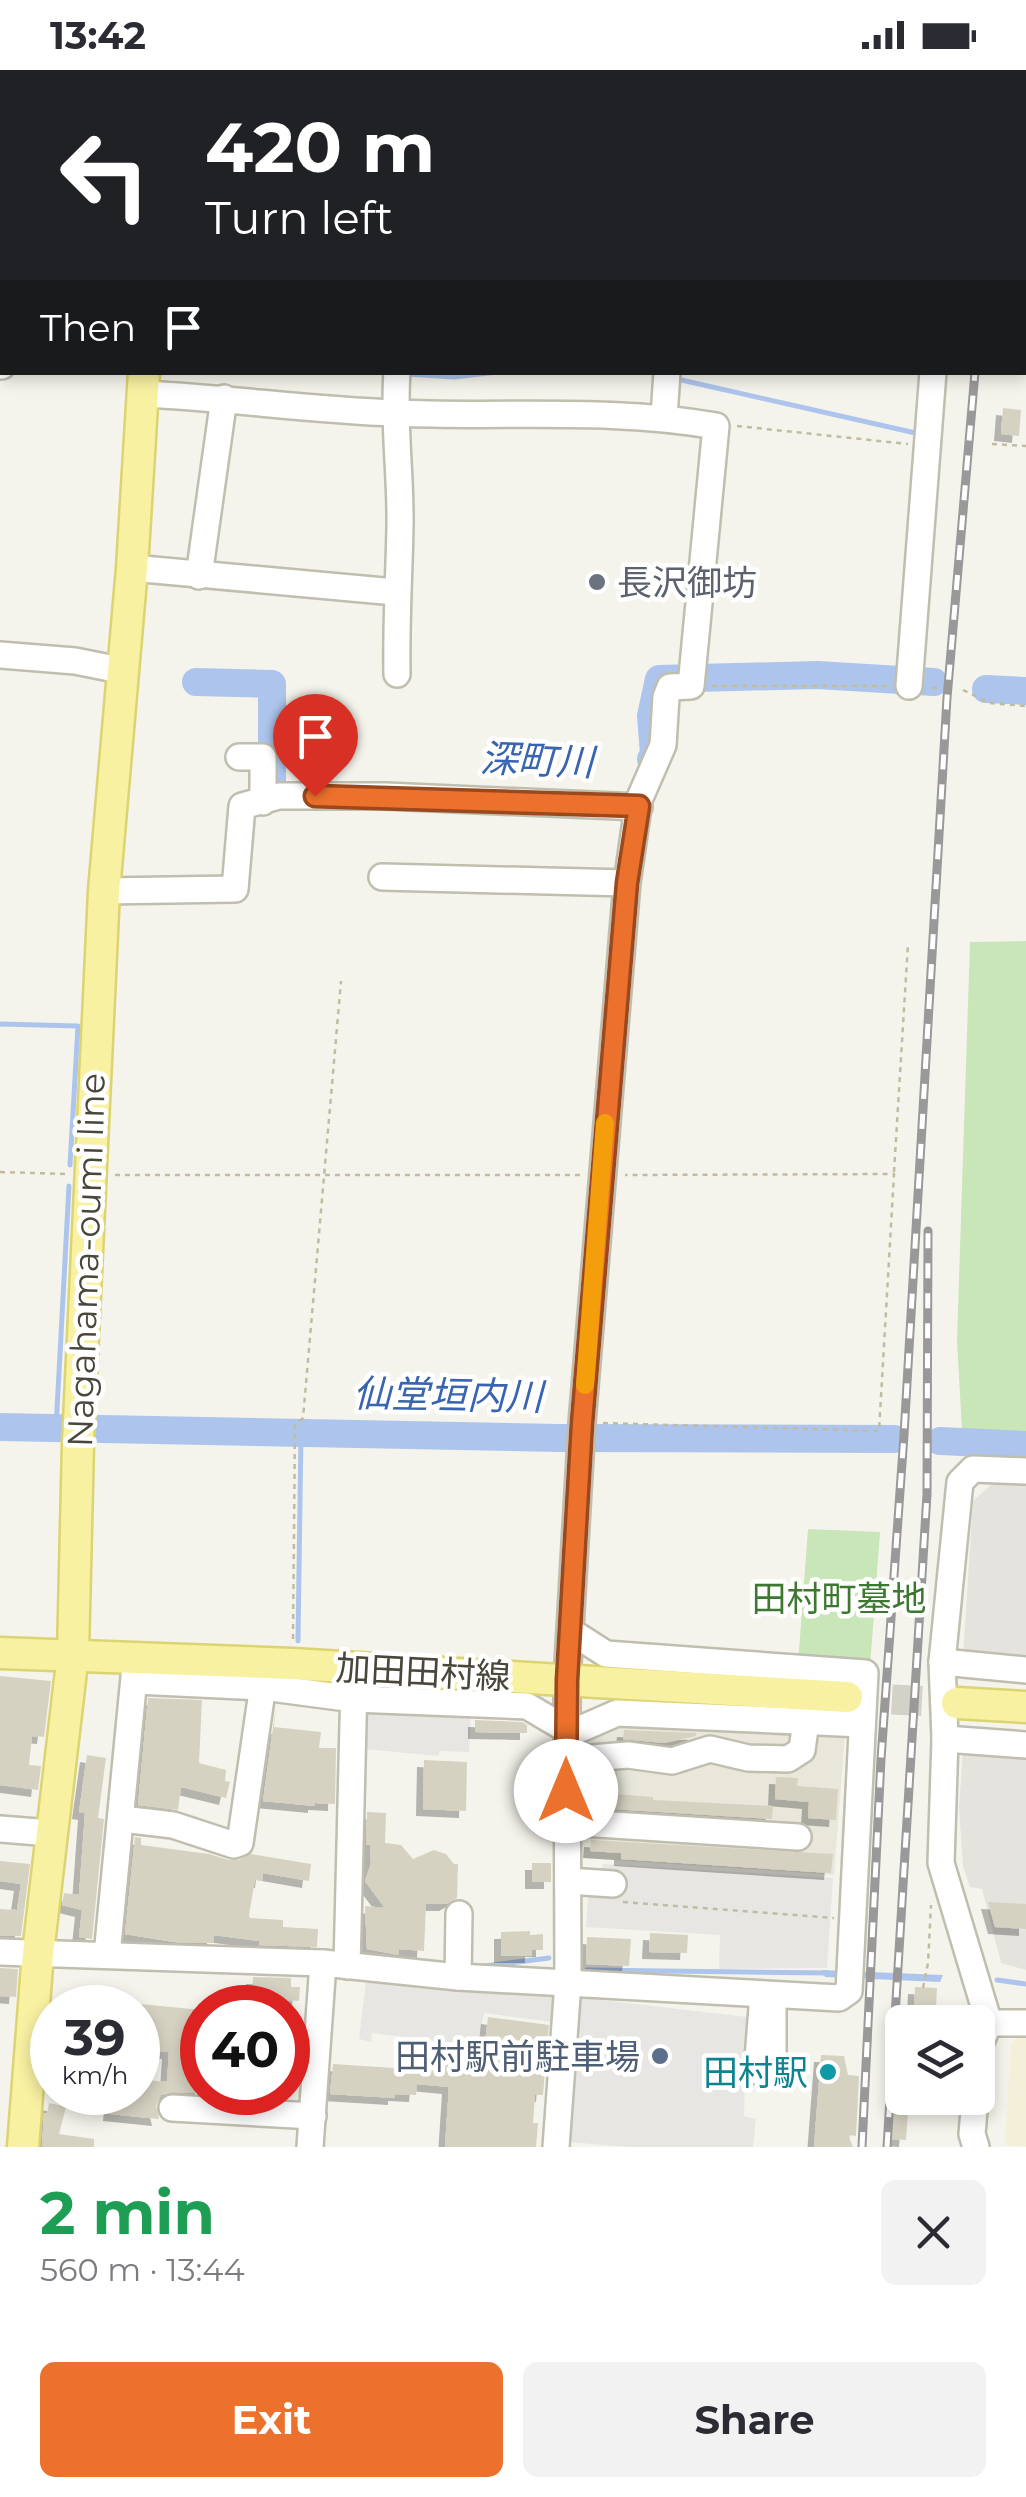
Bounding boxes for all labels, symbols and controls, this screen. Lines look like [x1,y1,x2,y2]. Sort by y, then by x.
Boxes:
text: 13:42 [50,12,146,59]
text: 420 m [205,104,435,190]
icon: left [40,110,170,240]
text: Turn left [205,190,393,245]
icon: arrive [156,300,211,355]
text: Then [40,304,136,351]
place label: 長沢御坊 [617,561,757,604]
marker: 長沢御坊 [586,571,608,593]
pin [273,694,358,797]
icon: arrive [288,709,343,764]
water label: 深町川 [479,735,599,786]
street label: Nagahama-oumi line [58,1072,114,1448]
water label: 仙堂垣内川 [353,1370,547,1420]
park label: 田村町墓地 [751,1577,927,1620]
street label: 加田田村線 [334,1646,512,1698]
position arrow [514,1739,618,1843]
speed limit sign: 40 [180,1985,310,2115]
map controls [885,2005,995,2115]
button: layers [885,2005,995,2115]
text: 39 [64,2007,126,2068]
place label: 田村駅前駐車場 [395,2035,640,2078]
marker: 田村駅前駐車場 [649,2045,671,2067]
place label: 田村駅 [703,2051,808,2094]
text: km/h [62,2060,128,2090]
marker: 田村駅 [817,2061,839,2083]
text: 2 min [40,2176,215,2249]
button: close [881,2180,986,2285]
text: 560 m · 13:44 [40,2250,245,2289]
button: Exit [40,2362,503,2477]
button: Share [523,2362,986,2477]

